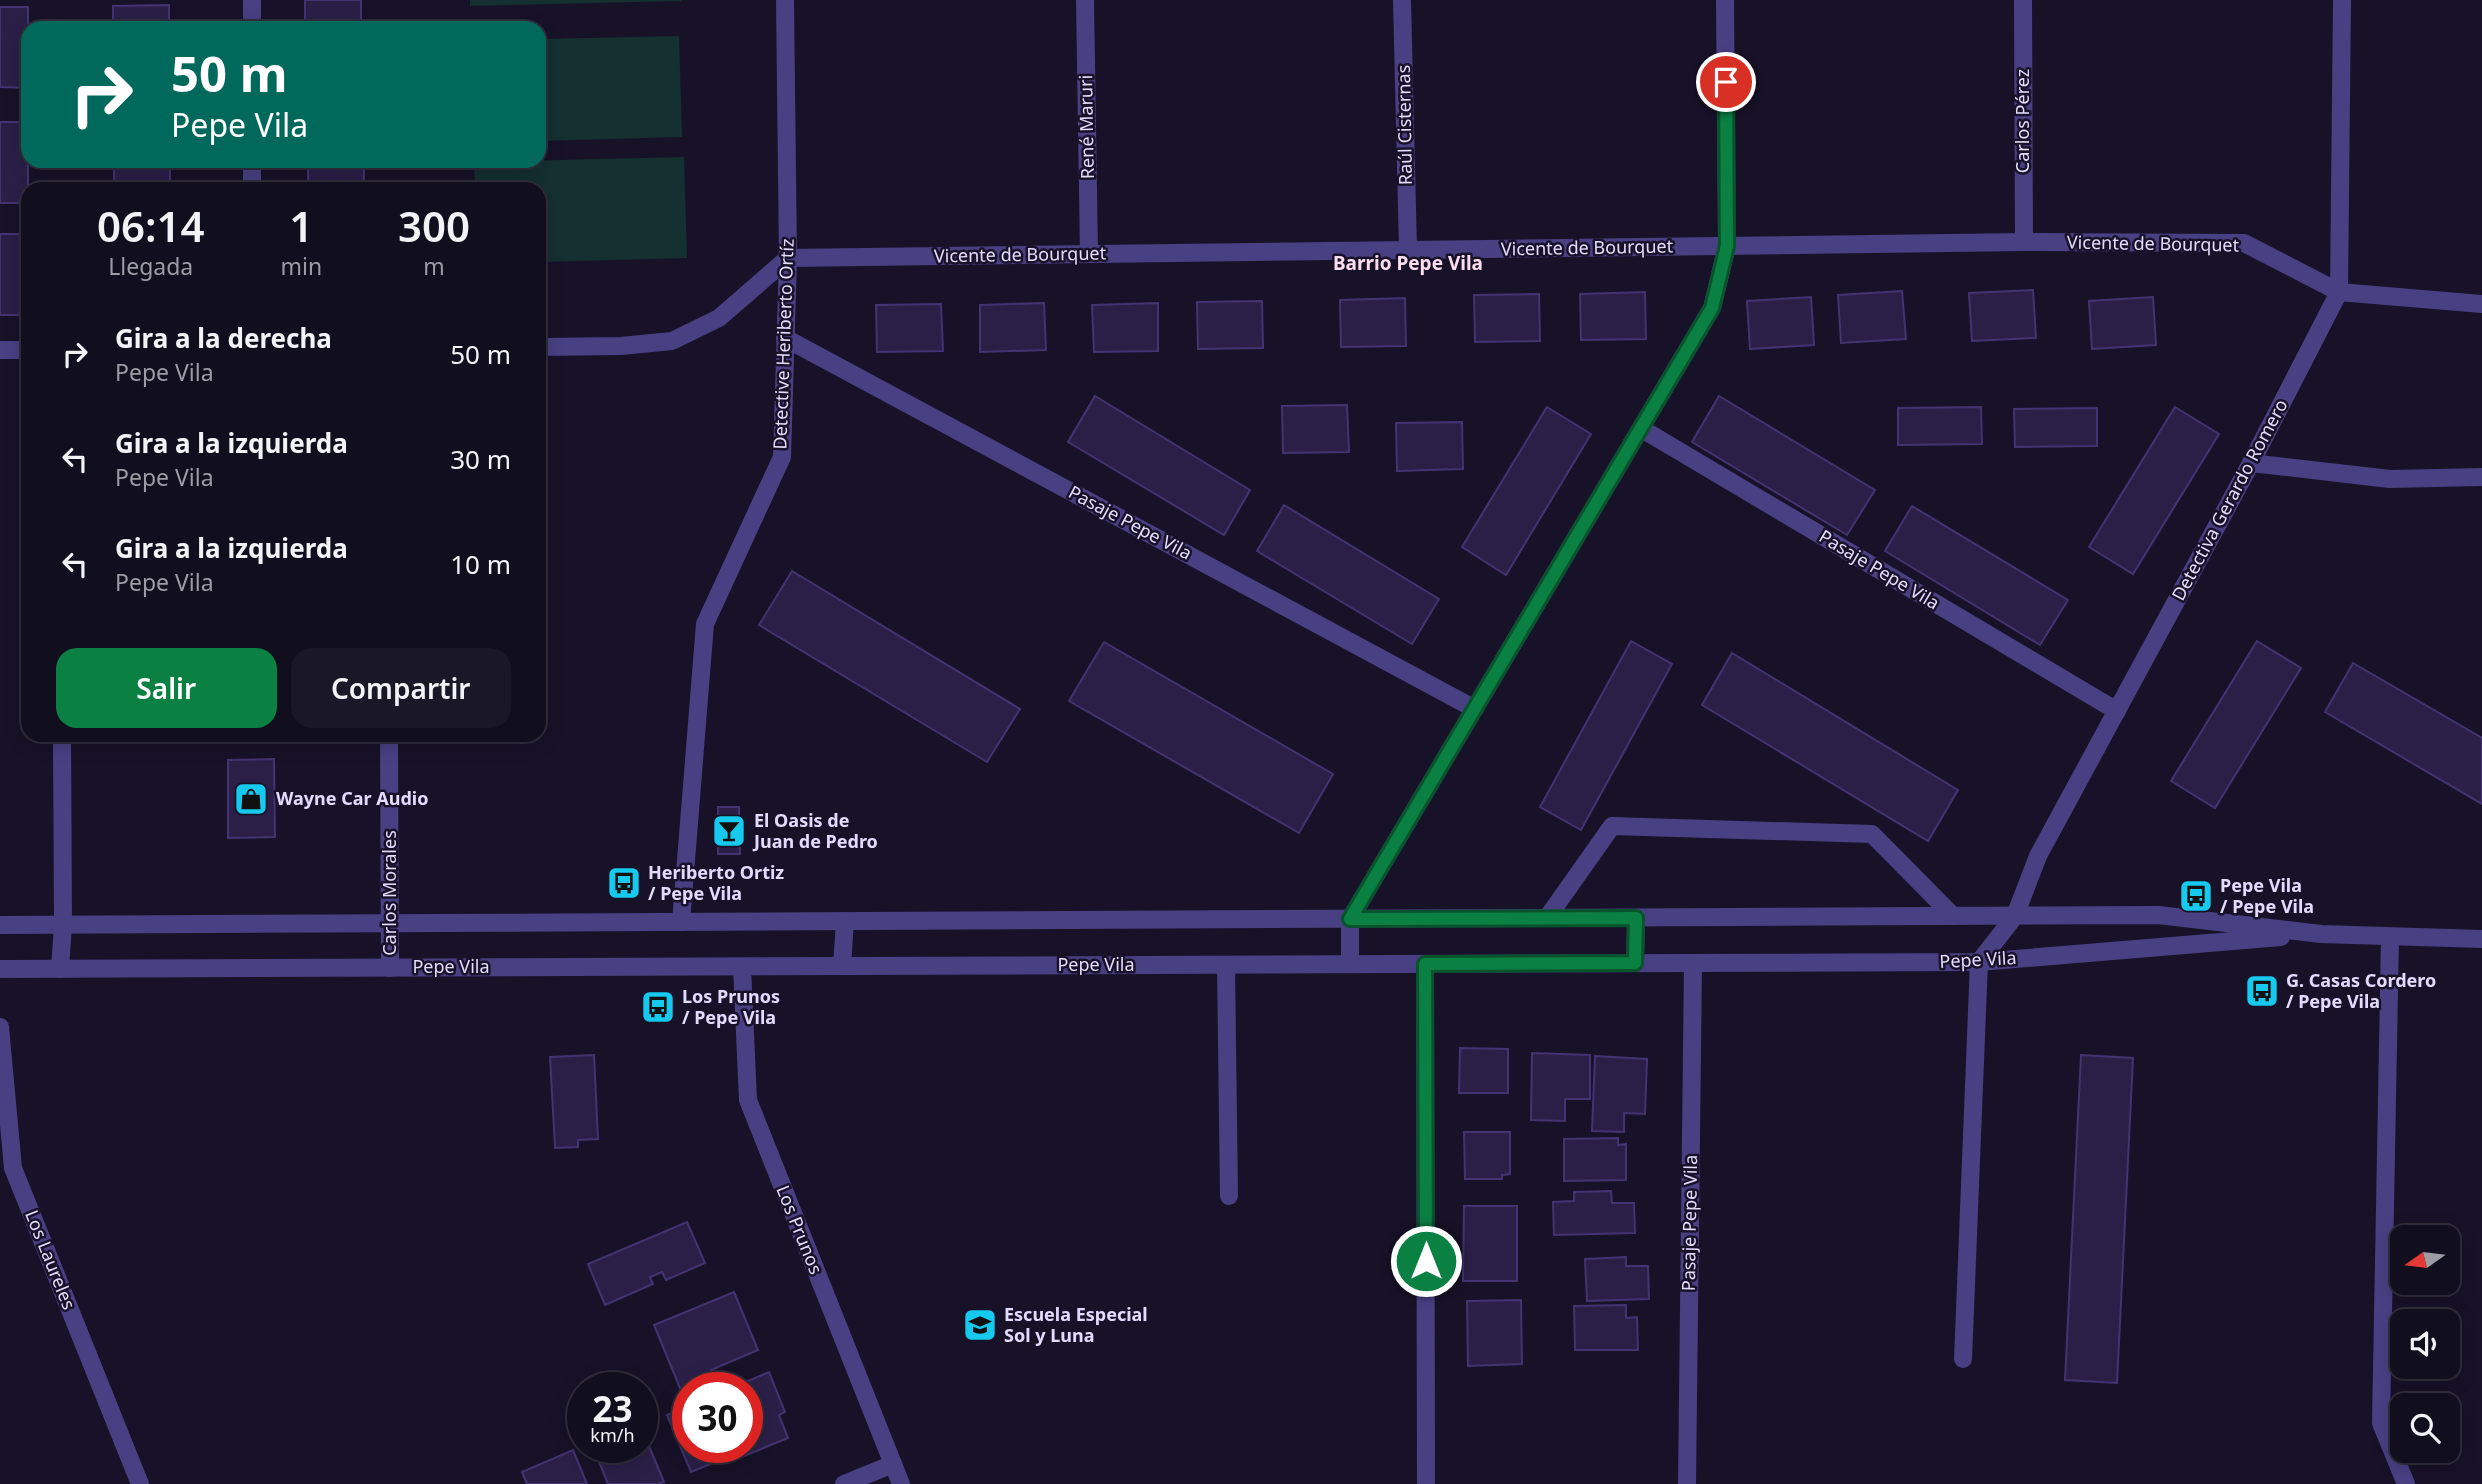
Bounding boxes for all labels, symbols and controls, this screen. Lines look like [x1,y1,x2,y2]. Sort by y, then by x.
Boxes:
text: 50 m [171,40,288,106]
icon: right [56,49,147,140]
pin [1696,52,1756,112]
icon: arrive [1707,63,1745,101]
street label: Raúl Cisternas [1391,65,1417,185]
street label: Carlos Pérez [2010,69,2034,173]
street label: René Maruri [1073,75,1099,179]
text: Pepe Vila [171,103,308,146]
text: 06:14 [97,197,205,254]
text: 1 [289,197,313,254]
text: 300 [398,197,470,254]
street label: Vicente de Bourquet [2067,229,2240,257]
street label: Vicente de Bourquet [1501,233,1674,261]
street label: Detective Heriberto Ortíz [767,238,799,450]
street label: Vicente de Bourquet [934,240,1107,268]
text: Llegada [108,250,193,282]
text: min [280,250,322,282]
text: m [423,250,445,282]
district label: Barrio Pepe Vila [1333,250,1483,276]
text: Gira a la derecha [115,320,332,356]
icon: right [56,335,94,373]
text: 50 m [450,336,511,372]
text: Pepe Vila [115,356,214,388]
street label: Detectiva Gerardo Romero [2166,395,2292,604]
text: Gira a la izquierda [115,425,348,461]
icon: left [56,440,94,478]
text: 30 m [450,441,511,477]
text: Pepe Vila [115,461,214,493]
street label: Pasaje Pepe Vila [1065,480,1196,565]
street label: Pasaje Pepe Vila [1815,524,1944,615]
text: Gira a la izquierda [115,530,348,566]
icon: left [56,545,94,583]
text: 10 m [450,546,511,582]
text: Pepe Vila [115,566,214,598]
button: Salir [56,648,277,728]
button: Compartir [291,648,511,728]
shop icon: Wayne Car Audio [232,780,270,818]
place label: Wayne Car Audio [276,786,428,810]
place label: El Oasis de Juan de Pedro [752,808,878,853]
bar icon: El Oasis de Juan de Pedro [710,812,748,850]
street label: Carlos Morales [377,830,401,956]
place label: Heriberto Ortiz / Pepe Vila [648,860,784,905]
bus stop icon: Heriberto Ortiz / Pepe Vila [605,864,643,902]
place label: Pepe Vila / Pepe Vila [2220,873,2314,918]
bus stop icon: Pepe Vila / Pepe Vila [2177,877,2215,915]
street label: Pepe Vila [1939,945,2017,973]
street label: Pepe Vila [1057,952,1135,976]
street label: Pepe Vila [412,954,490,978]
place label: G. Casas Cordero / Pepe Vila [2286,968,2436,1013]
bus stop icon: G. Casas Cordero / Pepe Vila [2243,972,2281,1010]
place label: Los Prunos / Pepe Vila [682,984,780,1029]
bus stop icon: Los Prunos / Pepe Vila [639,988,677,1026]
street label: Pasaje Pepe Vila [1676,1155,1702,1291]
street label: Los Prunos [771,1182,829,1278]
street label: Los Laureles [20,1206,82,1313]
position arrow [1389,1224,1463,1298]
north arrow [2390,1225,2460,1295]
map controls [2390,1225,2460,1463]
place label: Escuela Especial Sol y Luna [1004,1302,1148,1347]
school or university icon: Escuela Especial Sol y Luna [961,1306,999,1344]
button: sound [2390,1309,2460,1379]
speed limit sign: 30 [672,1372,763,1463]
text: 23 [592,1385,633,1432]
button: search [2390,1393,2460,1463]
text: km/h [590,1423,635,1447]

